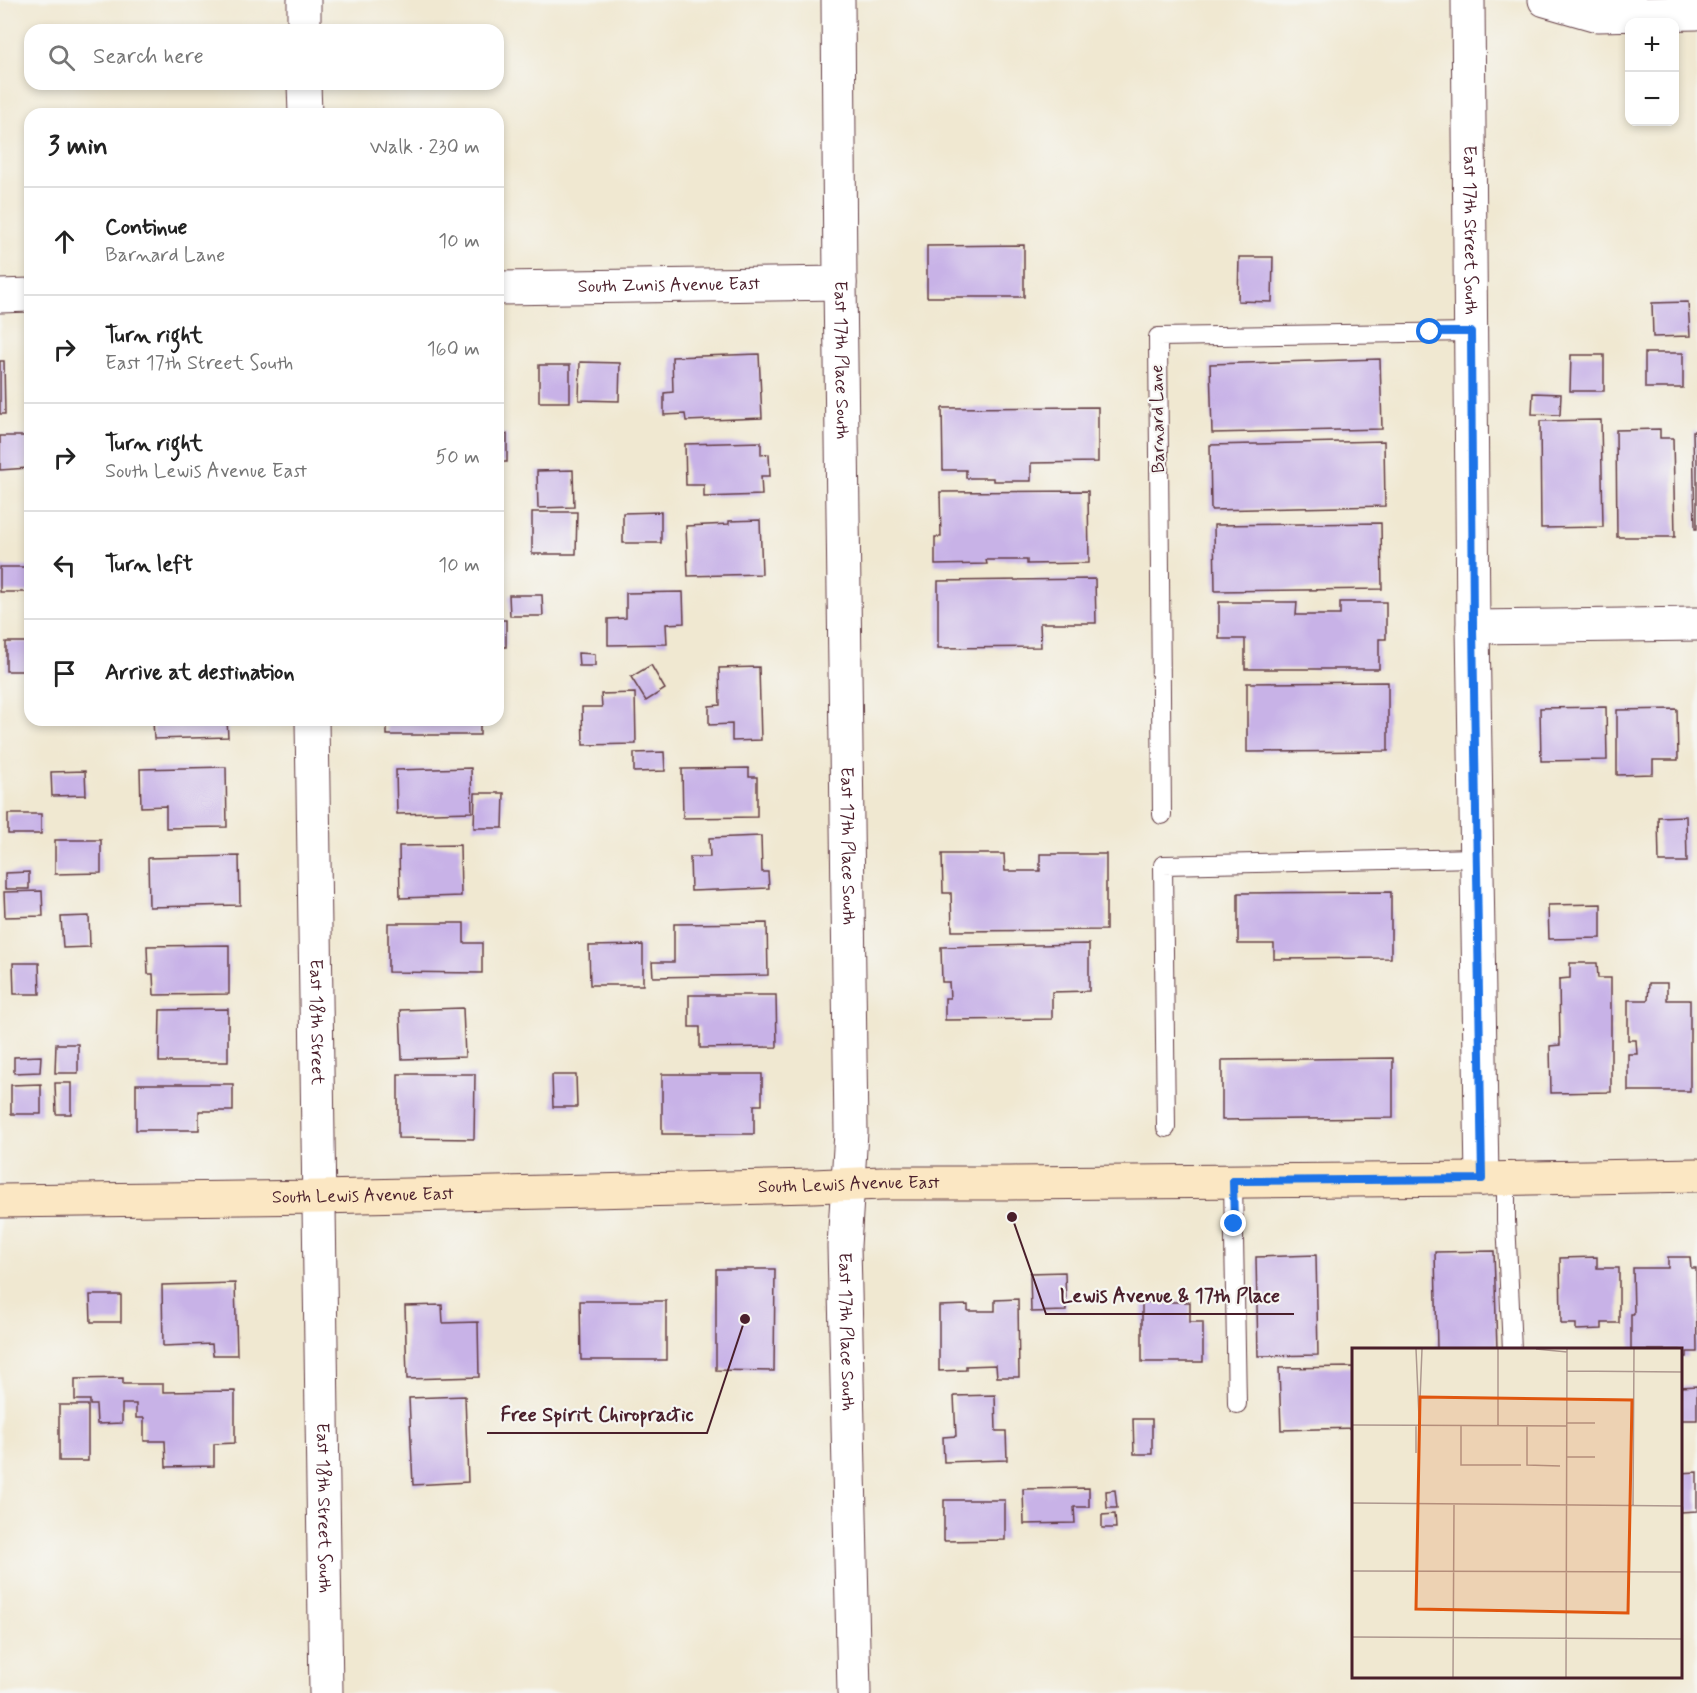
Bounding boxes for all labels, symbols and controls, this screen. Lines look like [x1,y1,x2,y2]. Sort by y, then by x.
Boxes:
map controls [1625,18,1679,126]
button: + [1625,18,1679,72]
search box [24,24,504,90]
icon: search [45,41,78,74]
text: Search here [93,43,204,71]
button: − [1625,72,1679,126]
text: 3 min [48,130,108,164]
text: Walk · 230 m [370,134,480,161]
street label: East 17th Street South [1457,145,1483,315]
text: Continue [105,214,187,242]
icon: ahead [48,225,81,258]
text: 10 m [438,228,480,255]
text: Barnard Lane [105,242,225,269]
street label: South Zunis Avenue East [578,272,761,299]
street label: East 17th Place South [828,281,854,439]
route start [1416,318,1442,344]
text: Turn right [105,322,203,350]
icon: right [48,333,81,366]
text: 160 m [427,336,480,363]
text: East 17th Street South [105,350,293,377]
street label: Barnard Lane [1145,365,1171,473]
text: Turn right [105,430,203,458]
icon: right [48,441,81,474]
text: 50 m [435,444,480,471]
text: South Lewis Avenue East [105,458,307,485]
icon: left [48,549,81,582]
text: Turn left [105,551,193,579]
text: 10 m [438,552,480,579]
icon: arrive [48,657,81,690]
text: Arrive at destination [105,659,295,687]
street label: East 17th Place South [834,766,860,925]
street label: East 18th Street [303,959,329,1086]
street label: South Lewis Avenue East [758,1171,940,1199]
street label: South Lewis Avenue East [272,1182,455,1210]
route end [1220,1210,1246,1236]
street label: East 17th Place South [832,1252,860,1411]
callout: Lewis Avenue & 17th Place [1046,1276,1294,1314]
text: Lewis Avenue & 17th Place [1060,1283,1280,1310]
inset map [1352,1348,1682,1678]
callout: Free Spirit Chiropractic [487,1395,707,1433]
text: Free Spirit Chiropractic [500,1402,694,1429]
street label: East 18th Street South [310,1422,337,1593]

